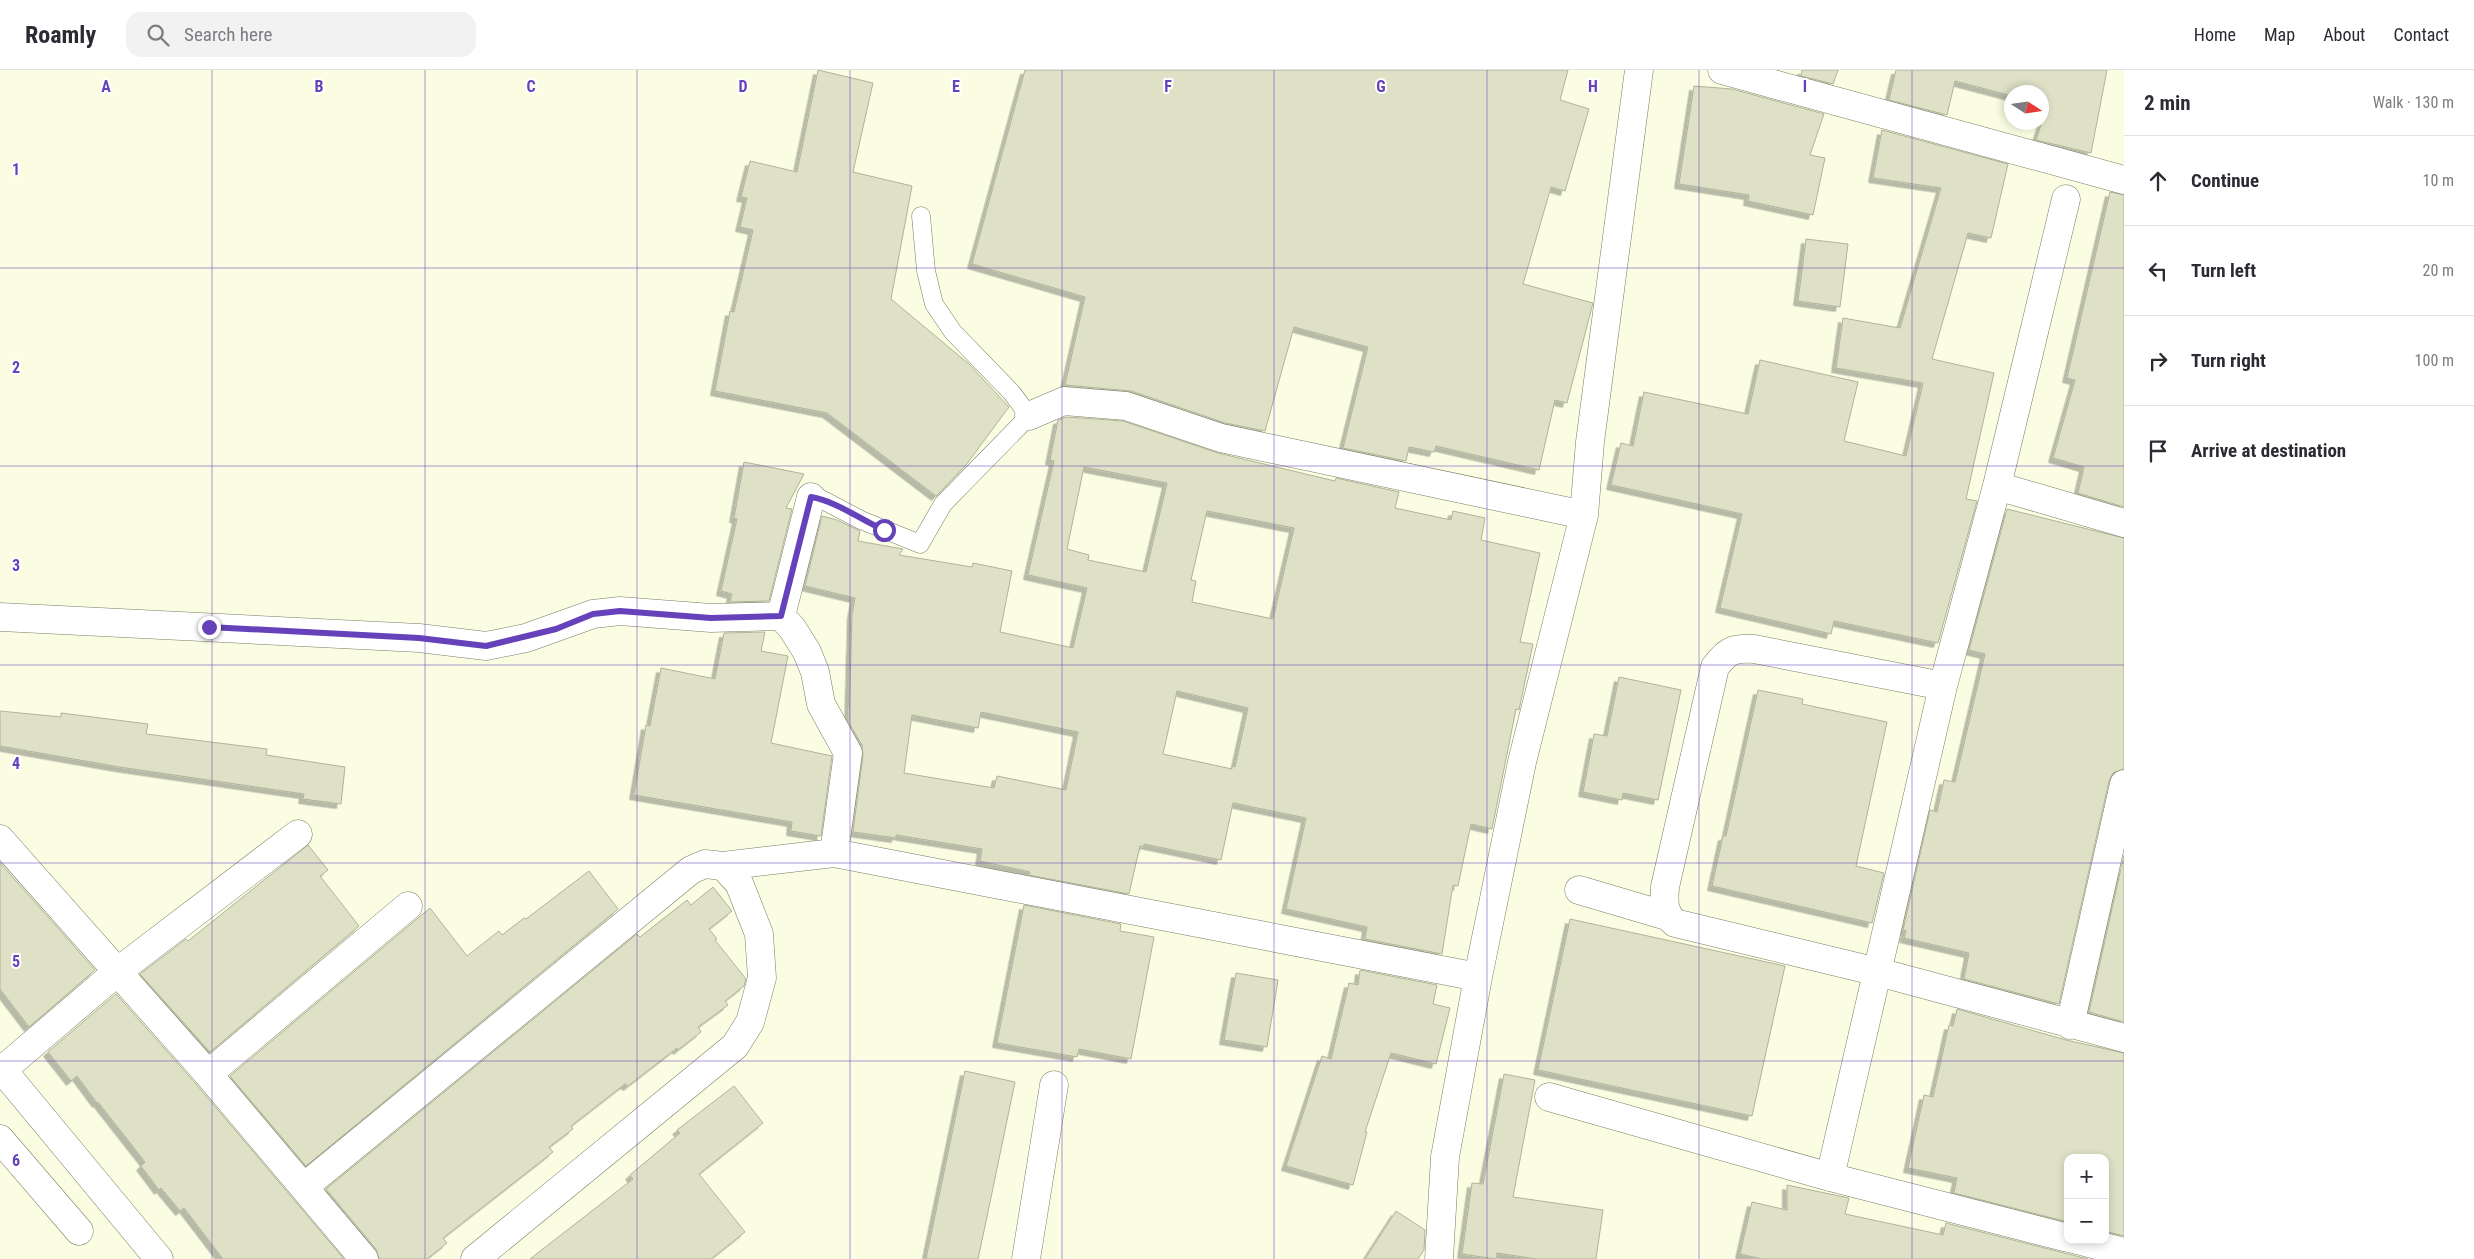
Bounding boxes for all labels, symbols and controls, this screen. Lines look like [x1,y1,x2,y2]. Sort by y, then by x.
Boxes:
search box [126,12,476,57]
text: Roamly [25,21,96,49]
icon: search [144,21,172,49]
text: Search here [184,23,272,46]
text: Home [2194,24,2236,45]
text: Map [2264,24,2295,45]
text: About [2323,24,2365,45]
text: Contact [2393,24,2449,45]
text: A [101,77,111,96]
text: B [315,77,324,96]
text: C [526,77,536,96]
text: D [738,77,748,96]
text: E [952,77,960,96]
text: F [1164,77,1172,96]
text: G [1376,77,1386,96]
text: H [1588,77,1598,96]
text: I [1803,77,1807,96]
north arrow [2004,85,2049,130]
text: 2 min [2144,91,2191,115]
text: Walk · 130 m [2373,93,2454,112]
text: 1 [12,160,20,179]
icon: ahead [2144,167,2172,195]
text: Continue [2191,169,2259,192]
text: 10 m [2422,171,2454,190]
icon: left [2144,257,2172,285]
text: Turn left [2191,259,2256,282]
text: 20 m [2422,261,2454,280]
icon: right [2144,347,2172,375]
text: Turn right [2191,349,2266,372]
text: 100 m [2415,351,2454,370]
text: 2 [12,358,20,377]
icon: arrive [2144,437,2172,465]
text: Arrive at destination [2191,439,2346,462]
route start [873,519,896,542]
text: 3 [12,556,20,575]
route end [198,616,221,639]
text: 4 [12,754,20,773]
text: 5 [12,952,20,971]
text: 6 [12,1151,20,1170]
map controls [2064,1154,2109,1244]
button: + [2064,1154,2109,1199]
button: − [2064,1199,2109,1244]

